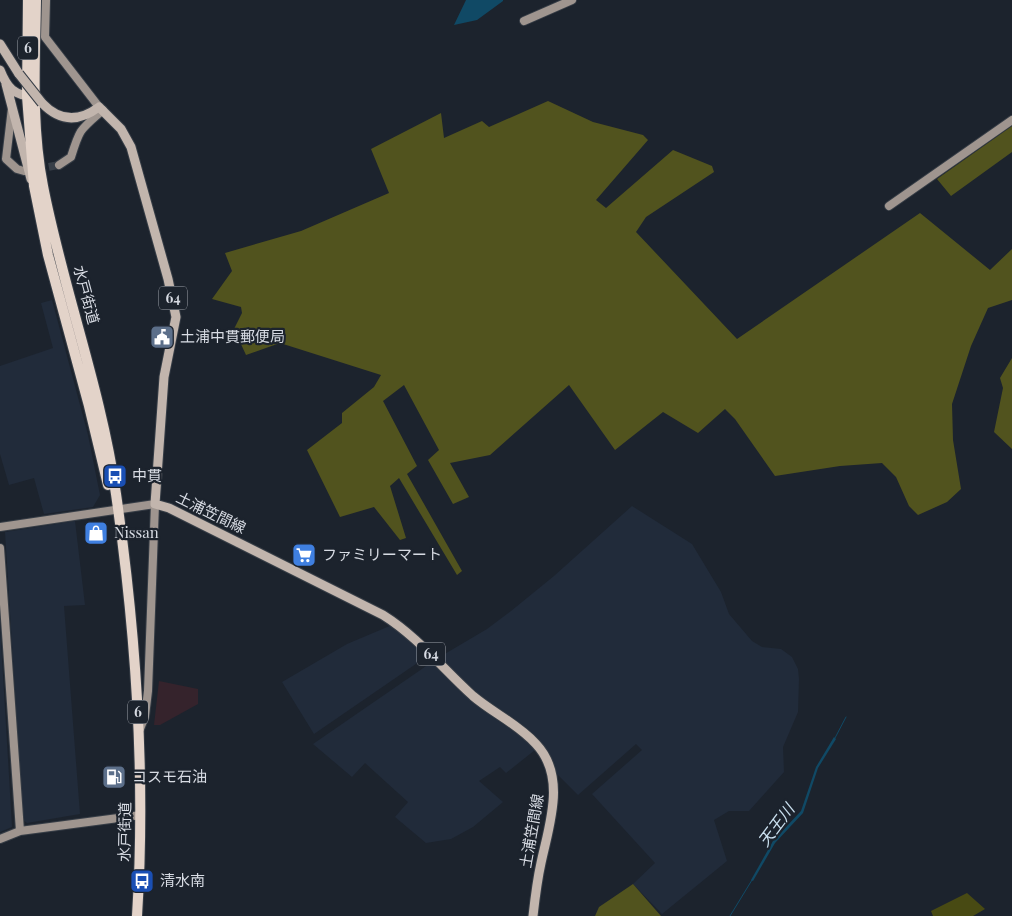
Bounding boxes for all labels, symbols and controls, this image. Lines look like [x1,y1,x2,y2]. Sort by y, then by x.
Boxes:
road number: 6 [18,36,38,59]
street label: 水戸街道 [70,263,104,326]
road number: 64 [159,286,187,310]
public building icon: 土浦中貫郵便局 [149,324,175,350]
place label: 土浦中貫郵便局 [180,326,285,346]
bus stop icon: 中貫 [102,463,128,489]
place label: 中貫 [132,465,162,485]
street label: 土浦笠間線 [173,487,250,538]
shop icon: Nissan [83,520,109,546]
place label: Nissan [114,522,159,542]
supermarket icon: ファミリーマート [291,542,317,568]
place label: ファミリーマート [322,544,442,564]
road number: 64 [417,642,445,666]
road number: 6 [128,700,148,724]
fuel station icon: コスモ石油 [101,764,127,790]
place label: コスモ石油 [132,766,207,786]
street label: 土浦笠間線 [515,792,547,870]
water label: 天王川 [753,798,800,850]
street label: 水戸街道 [113,802,135,862]
bus stop icon: 清水南 [129,868,155,894]
place label: 清水南 [160,870,205,890]

